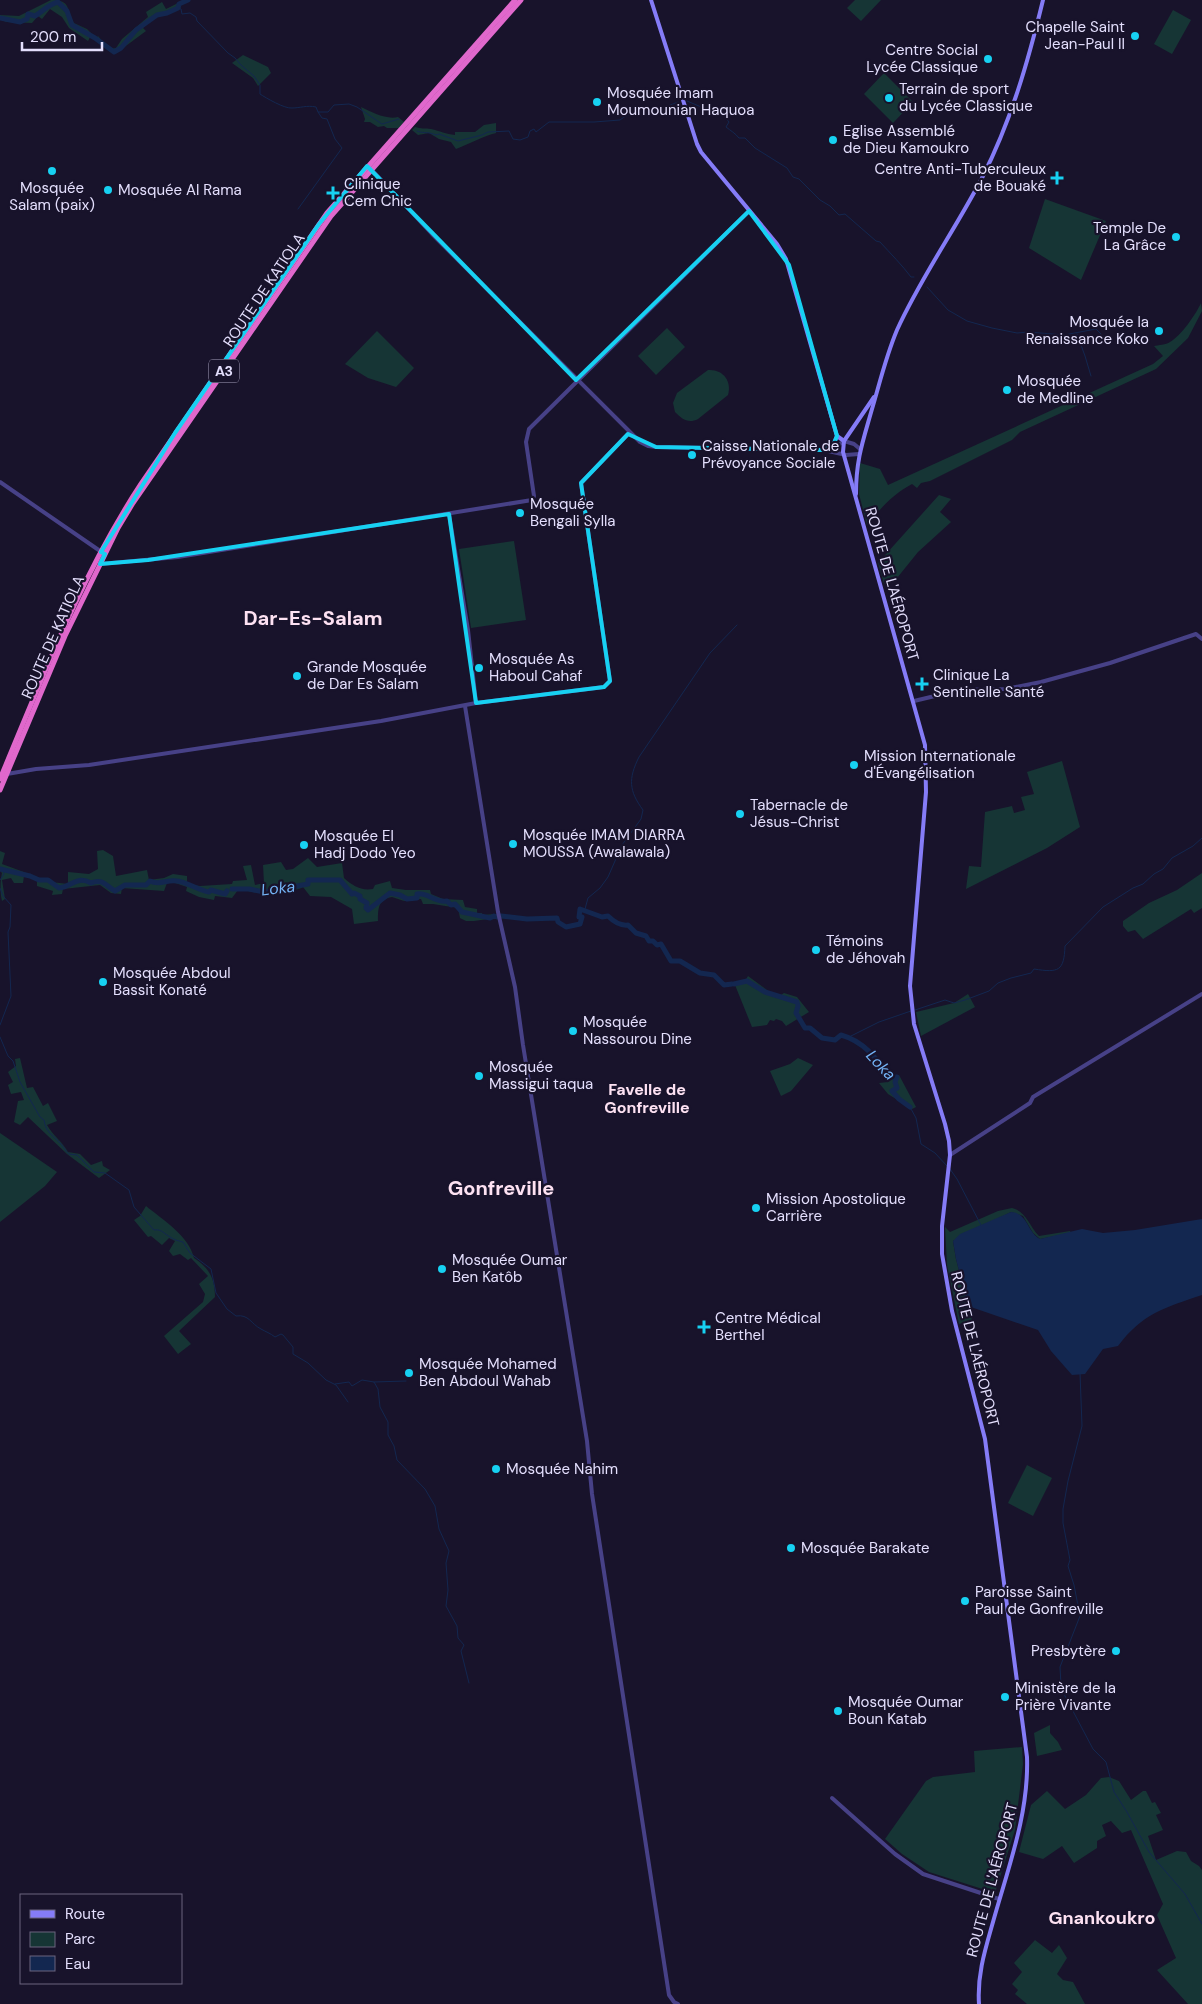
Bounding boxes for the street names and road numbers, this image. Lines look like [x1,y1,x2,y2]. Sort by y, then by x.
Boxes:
street label: ROUTE DE KATIOLA [219,229,309,351]
road number: A3 [209,360,239,382]
street label: ROUTE DE L'AÉROPORT [860,505,924,663]
street label: ROUTE DE KATIOLA [17,572,89,702]
street label: ROUTE DE L'AÉROPORT [946,1269,1004,1429]
street label: ROUTE DE L'AÉROPORT [962,1801,1022,1959]

